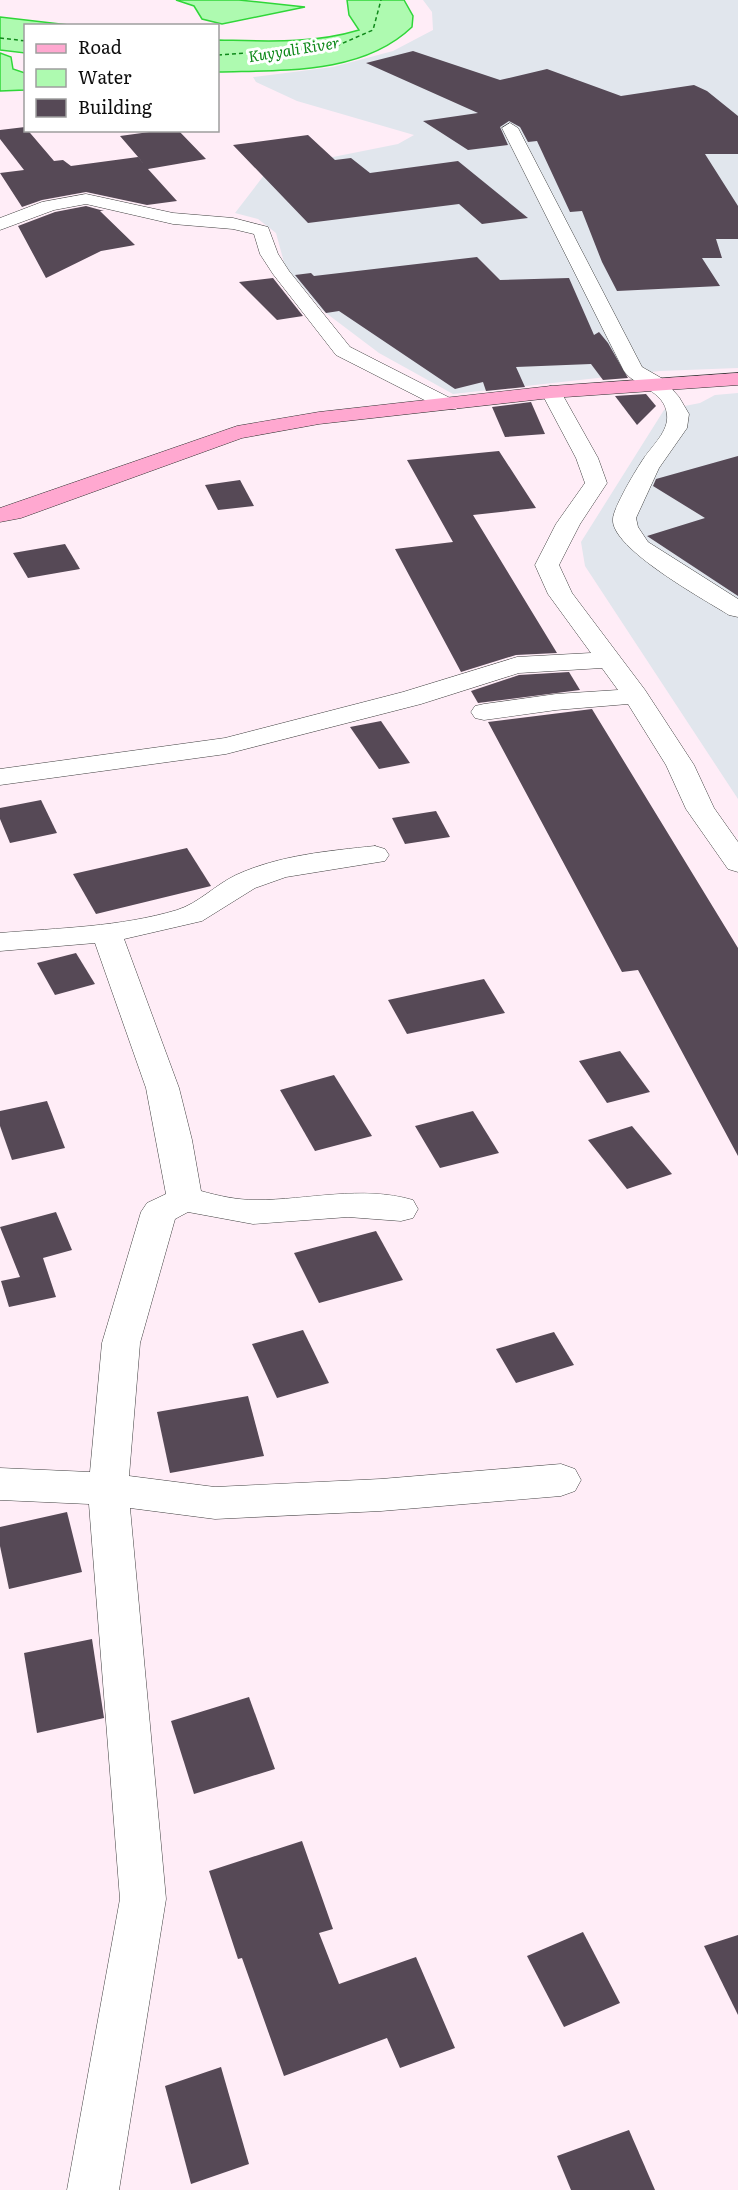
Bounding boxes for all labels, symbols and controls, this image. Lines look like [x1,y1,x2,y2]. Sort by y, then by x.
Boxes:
legend [24,24,219,132]
water label: Kuyyali River [247,30,341,67]
text: Road [78,33,122,60]
text: Water [78,63,132,90]
text: Building [78,93,153,120]

